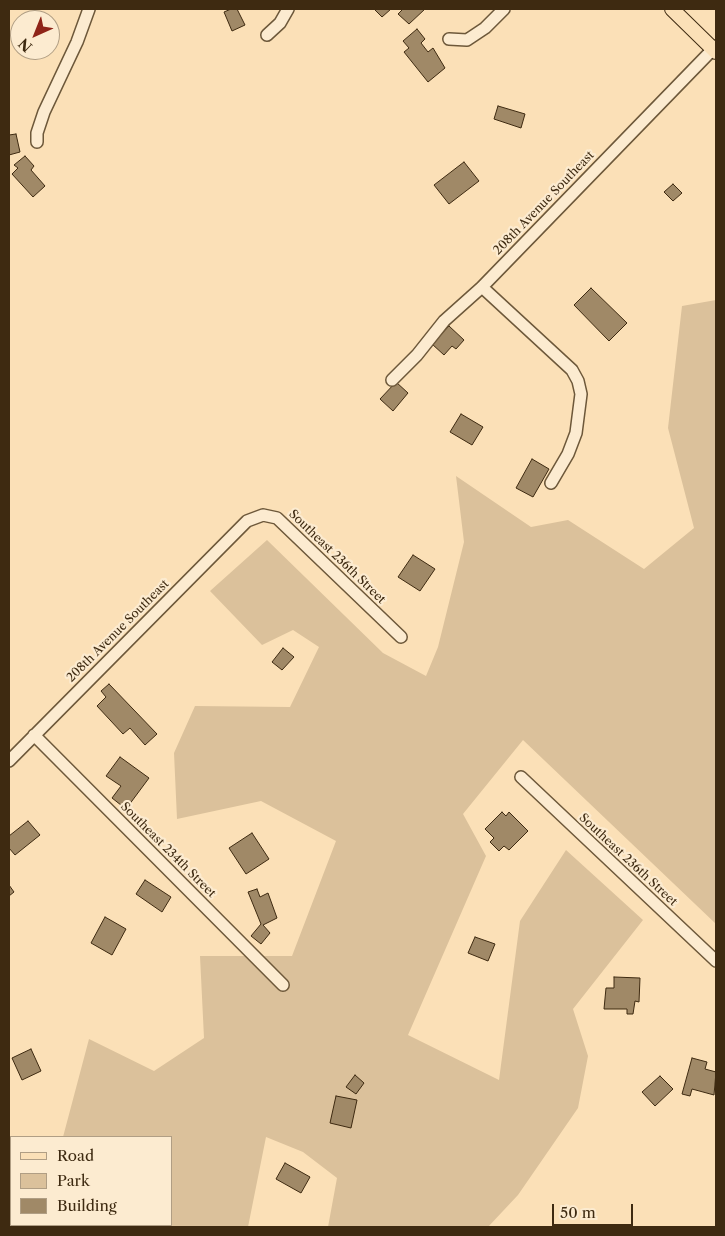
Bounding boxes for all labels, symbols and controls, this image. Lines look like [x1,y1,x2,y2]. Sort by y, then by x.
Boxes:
north arrow [10,10,60,60]
text: N [15,34,36,56]
street label: 208th Avenue Southeast [491,148,597,258]
street label: Southeast 236th Street [286,507,388,607]
street label: 208th Avenue Southeast [64,577,172,685]
street label: Southeast 234th Street [117,799,219,901]
street label: Southeast 236th Street [576,811,680,909]
legend [10,1136,172,1226]
text: Road [57,1146,94,1165]
text: Park [57,1171,90,1190]
scale bar [555,1194,636,1226]
text: Building [57,1196,117,1215]
text: 50 m [560,1203,596,1222]

